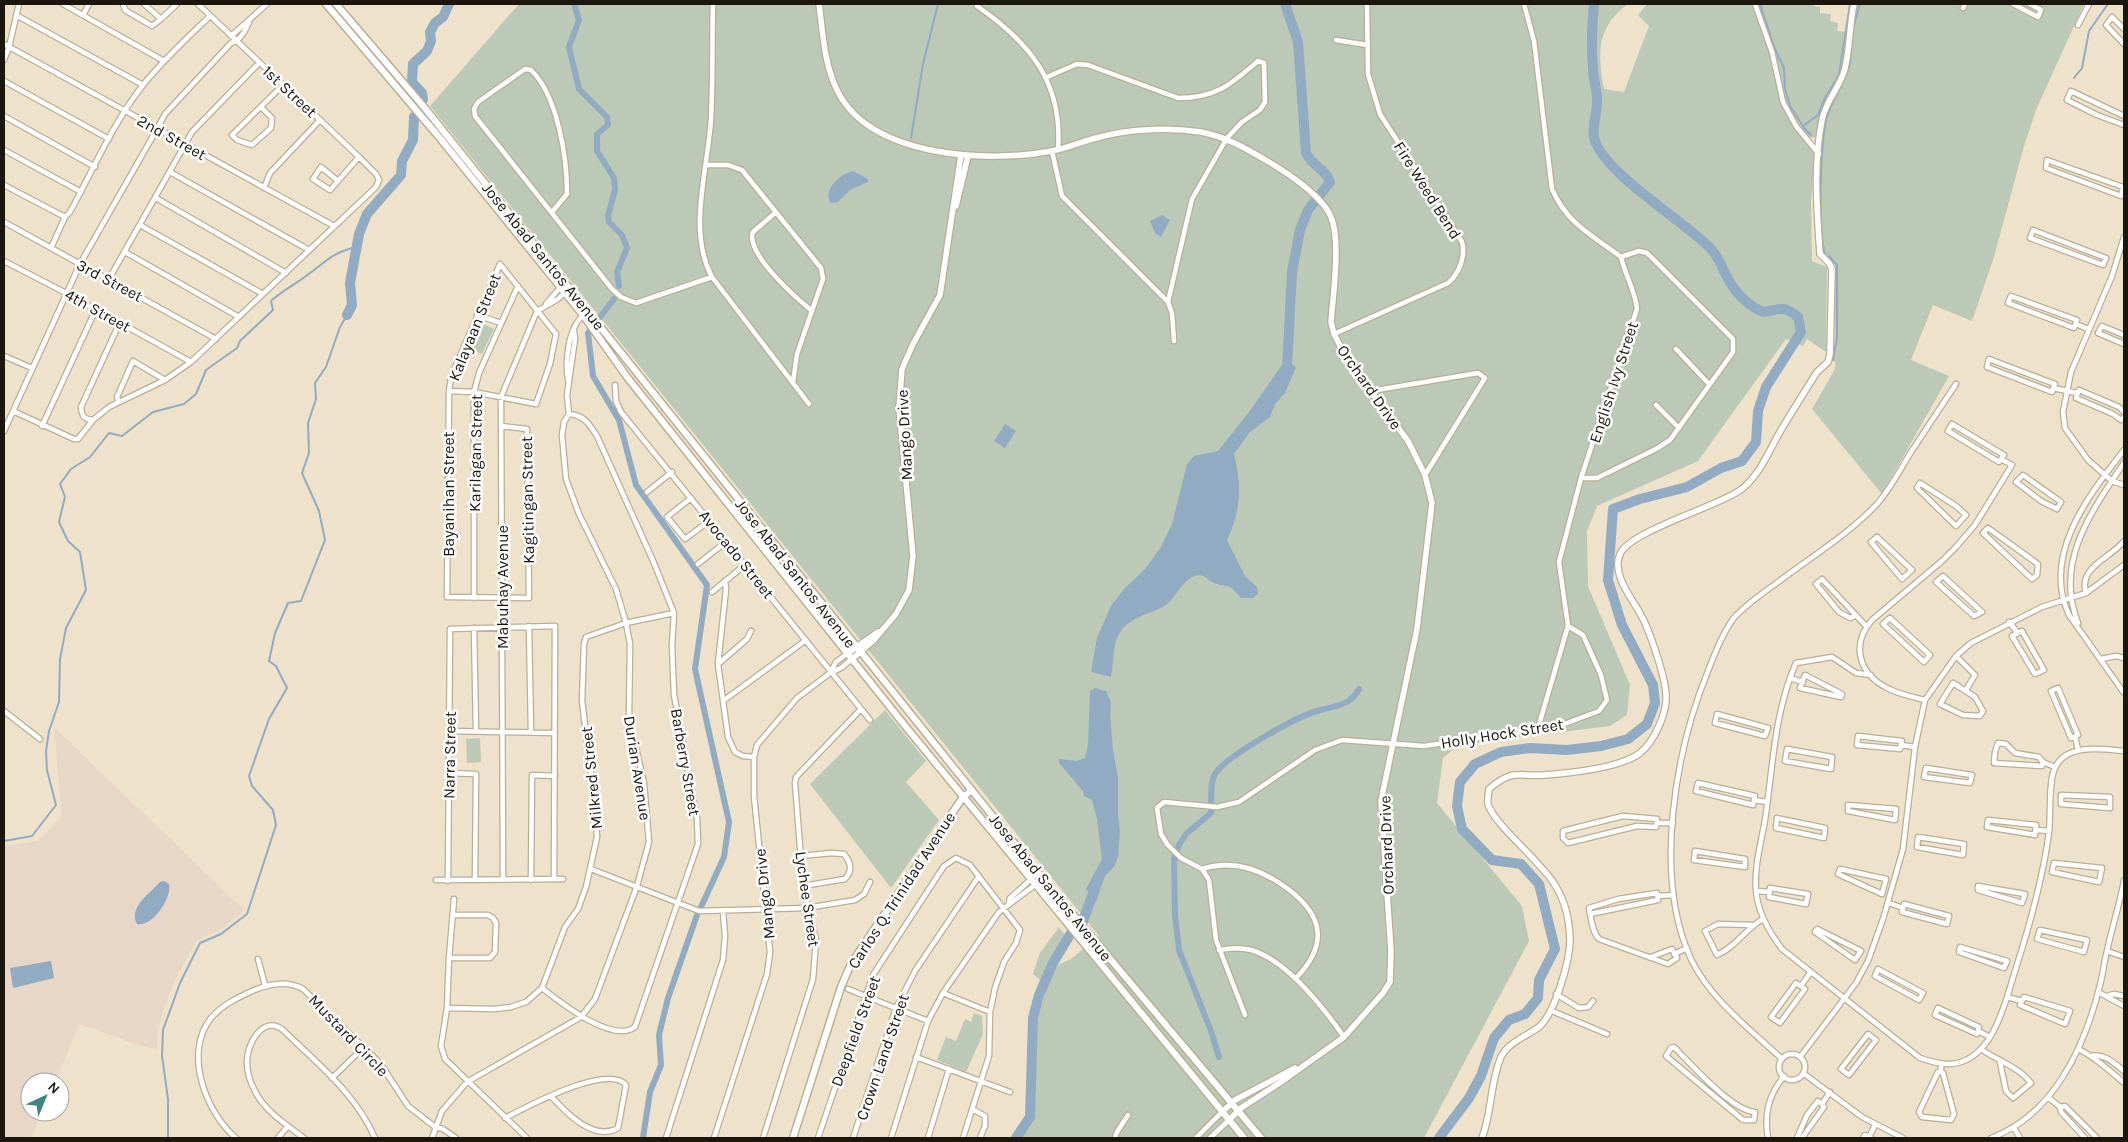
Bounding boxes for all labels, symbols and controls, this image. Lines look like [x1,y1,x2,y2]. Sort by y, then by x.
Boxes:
street label: 1st Street [259,61,321,121]
street label: 2nd Street [134,111,210,164]
street label: Fire Weed Bend [1390,138,1465,243]
street label: Jose Abad Santos Avenue [478,179,609,334]
street label: 3rd Street [73,255,146,306]
street label: Kalayaan Street [444,271,505,384]
street label: 4th Street [62,285,134,336]
street label: English Ivy Street [1585,319,1642,445]
street label: Orchard Drive [1333,341,1406,433]
street label: Mango Drive [893,389,916,481]
street label: Karilagan Street [465,394,486,512]
street label: Bayanihan Street [439,431,458,557]
street label: Kagitingan Street [517,436,538,564]
street label: Jose Abad Santos Avenue [731,495,860,652]
street label: Avocado Street [695,506,778,603]
street label: Mabuhay Avenue [493,525,512,649]
street label: Barberry Street [667,707,704,817]
street label: Narra Street [439,711,460,799]
street label: Durian Avenue [620,714,655,822]
street label: Holly Hock Street [1439,714,1565,753]
street label: Milkred Street [577,726,606,830]
street label: Orchard Drive [1375,795,1398,895]
street label: Carlos Q. Trinidad Avenue [844,808,959,972]
street label: Jose Abad Santos Avenue [985,810,1116,965]
street label: Mango Drive [750,848,779,940]
street label: Lychee Street [791,850,824,948]
street label: Deepfield Street [827,973,884,1089]
street label: Mustard Circle [305,990,393,1080]
street label: Crown Land Street [852,991,913,1123]
north arrow [20,1072,70,1122]
text: N [44,1078,63,1098]

